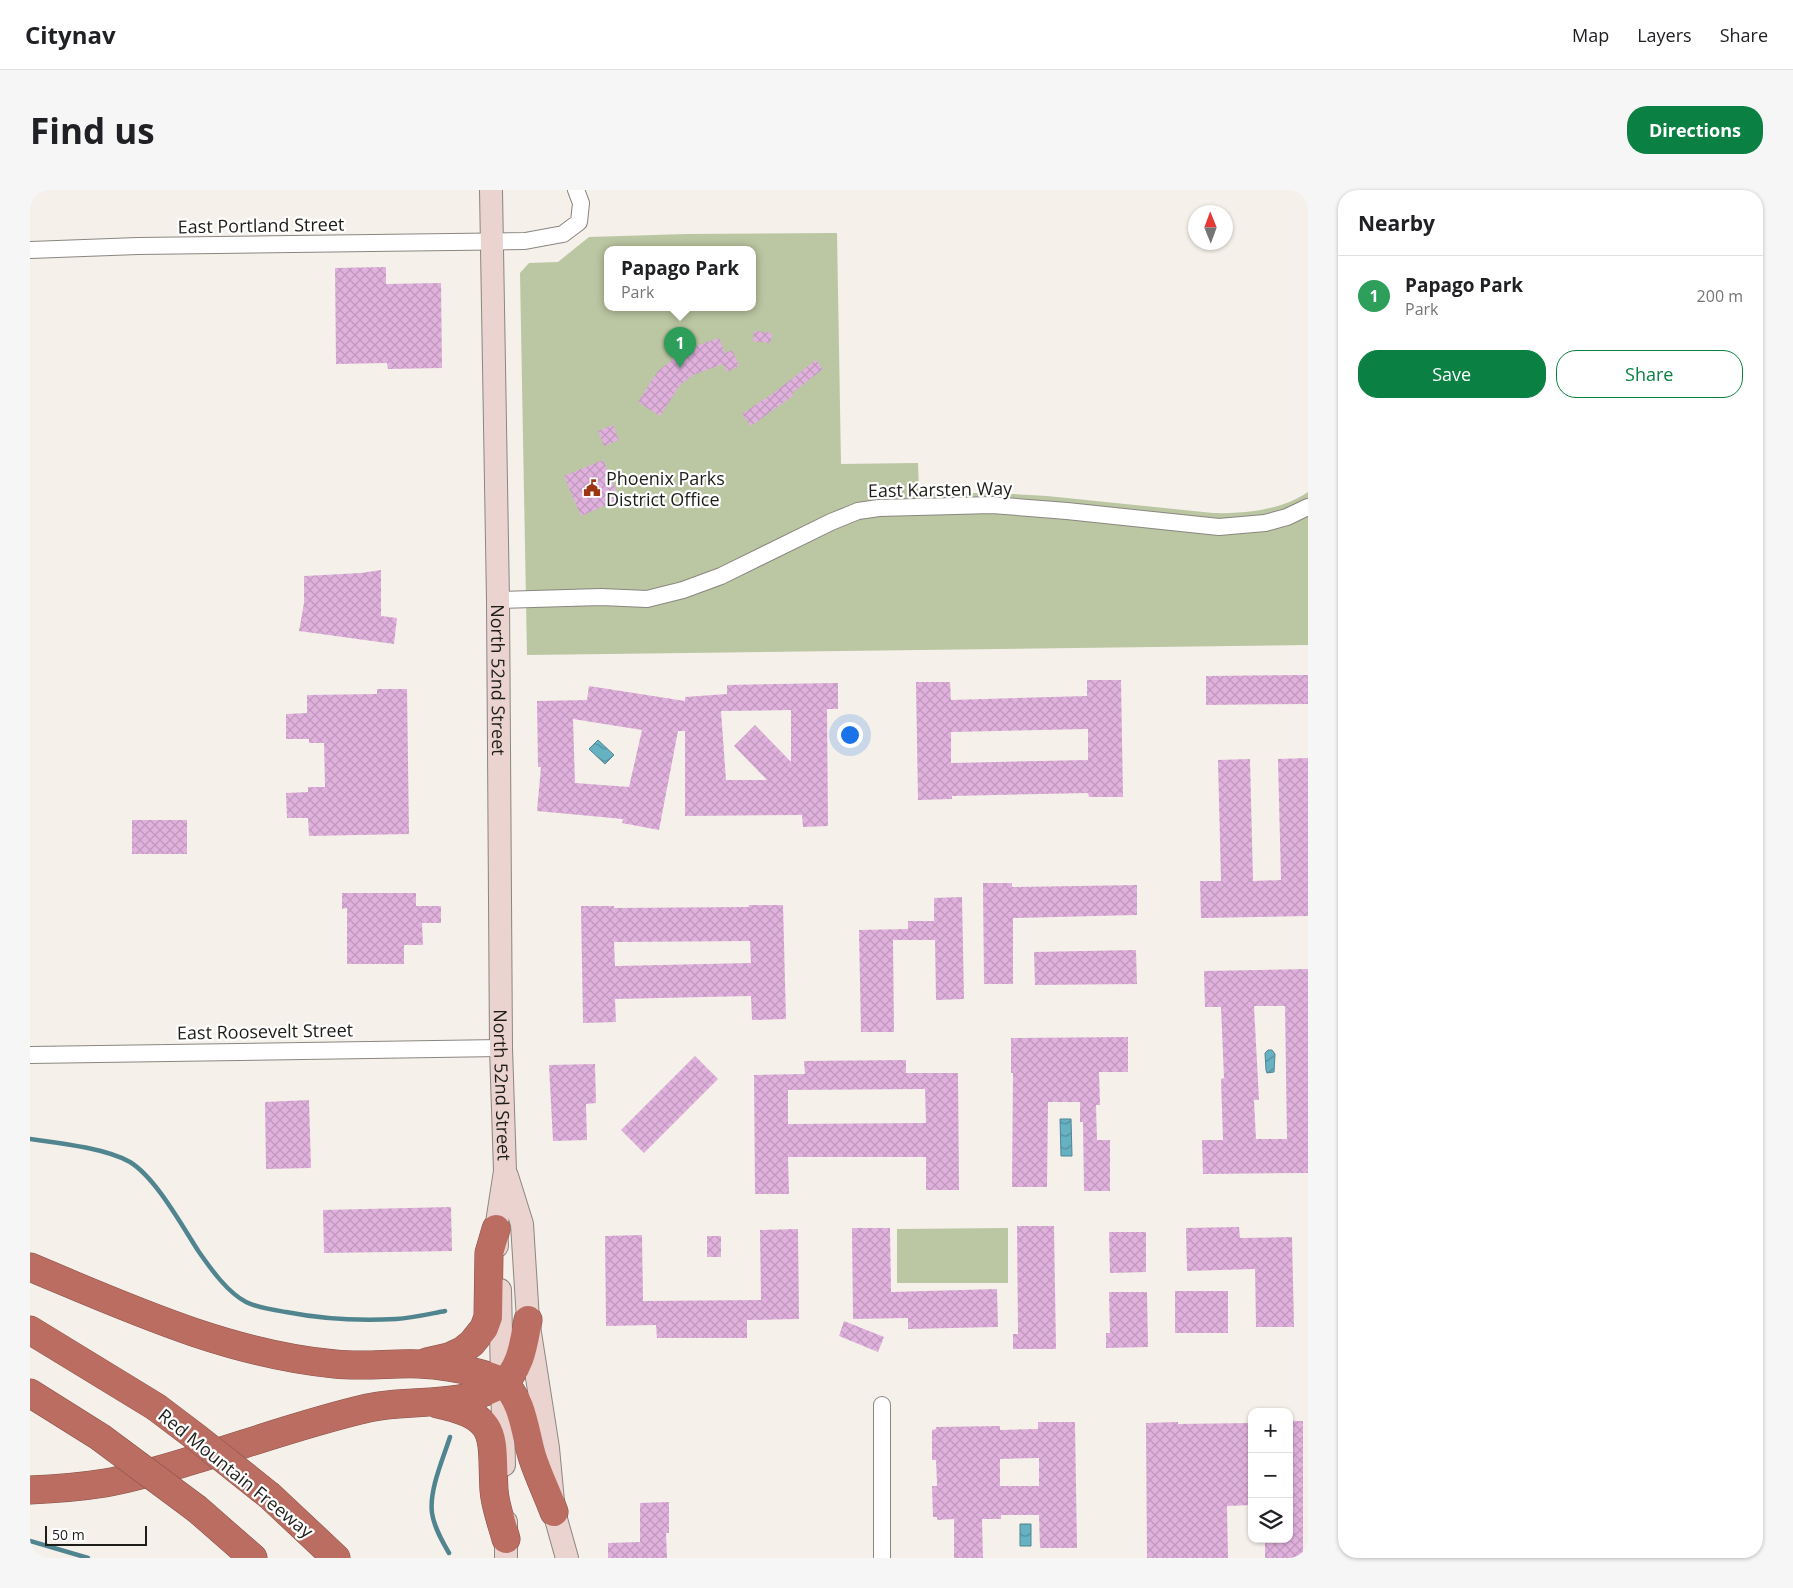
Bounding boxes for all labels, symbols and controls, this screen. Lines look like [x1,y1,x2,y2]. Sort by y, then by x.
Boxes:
text: Citynav [25,18,116,51]
text: Map [1572,23,1609,47]
text: Layers [1637,23,1692,47]
text: Share [1720,23,1768,47]
button: Directions [1627,106,1763,154]
text: Find us [30,107,155,154]
north arrow [1188,205,1233,250]
text: Nearby [1358,209,1435,237]
street label: East Portland Street [177,212,345,238]
popup [604,246,756,311]
text: Papago Park [621,255,739,281]
text: Papago Park [1405,272,1523,298]
text: Park [621,281,654,303]
text: 1 [1369,285,1379,307]
text: 200 m [1697,285,1743,307]
text: Park [1405,298,1438,320]
pin: 1 [664,327,696,368]
button: Save [1358,350,1546,398]
button: Share [1556,350,1743,398]
place label: Phoenix Parks District Office [606,466,725,511]
street label: East Karsten Way [868,476,1013,502]
public building icon: Phoenix Parks District Office [582,478,602,498]
street label: North 52nd Street [486,604,511,756]
your location [837,722,863,748]
street label: North 52nd Street [489,1009,517,1161]
street label: East Roosevelt Street [177,1017,353,1045]
street label: Red Mountain Freeway [154,1403,319,1544]
map controls [1248,1408,1293,1543]
button: + [1248,1408,1293,1453]
button: − [1248,1453,1293,1498]
button: layers [1248,1498,1293,1543]
scale bar [45,1523,148,1546]
text: 50 m [52,1525,85,1544]

